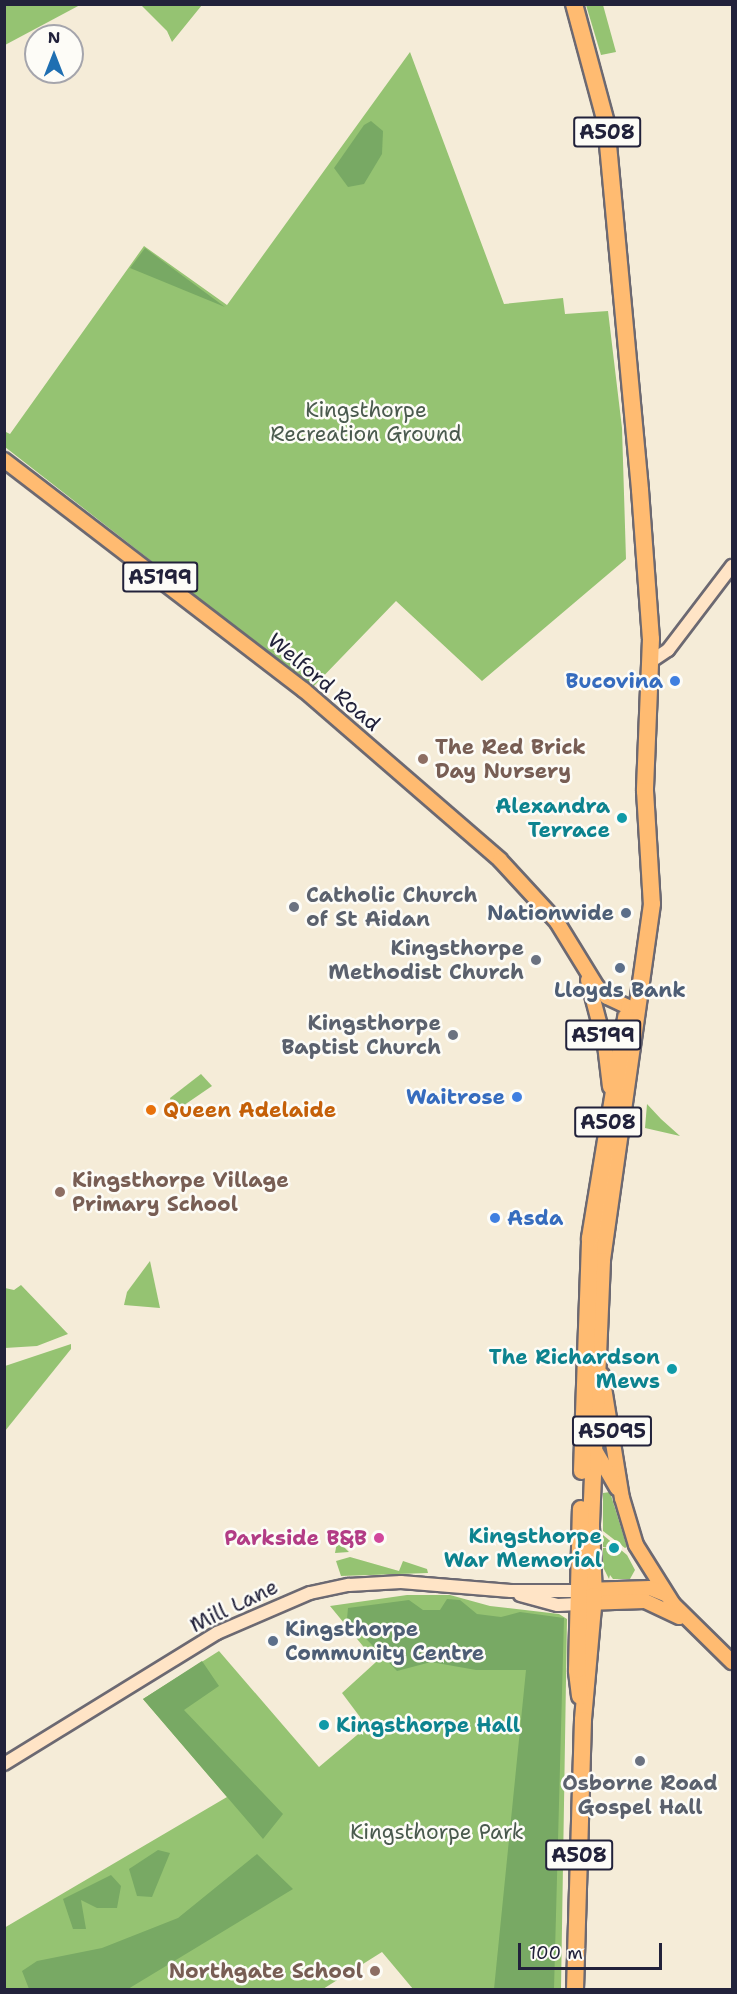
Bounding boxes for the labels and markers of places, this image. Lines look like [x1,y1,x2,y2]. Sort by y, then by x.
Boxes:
place label: Bucovina [566,668,663,694]
marker: Bucovina [668,674,682,688]
place label: The Red Brick Day Nursery [435,734,586,784]
marker: The Red Brick Day Nursery [416,752,430,766]
place label: Alexandra Terrace [495,793,610,843]
marker: Alexandra Terrace [615,811,629,825]
place label: Catholic Church of St Aidan [306,882,478,932]
marker: Catholic Church of St Aidan [287,900,301,914]
place label: Nationwide [487,900,614,926]
marker: Nationwide [619,906,633,920]
place label: Kingsthorpe Methodist Church [328,935,524,985]
marker: Kingsthorpe Methodist Church [529,953,543,967]
marker: Lloyds Bank [613,961,627,975]
place label: Lloyds Bank [554,977,686,1003]
place label: Kingsthorpe Baptist Church [281,1010,441,1060]
marker: Kingsthorpe Baptist Church [446,1028,460,1042]
place label: Waitrose [406,1084,505,1110]
marker: Waitrose [510,1090,524,1104]
place label: Queen Adelaide [163,1097,336,1123]
marker: Queen Adelaide [144,1103,158,1117]
place label: Kingsthorpe Village Primary School [72,1167,289,1217]
marker: Kingsthorpe Village Primary School [53,1185,67,1199]
place label: Asda [507,1205,563,1231]
marker: Asda [488,1211,502,1225]
place label: The Richardson Mews [489,1344,660,1394]
marker: The Richardson Mews [665,1362,679,1376]
place label: Kingsthorpe War Memorial [444,1523,602,1573]
place label: Parkside B&B [224,1525,367,1551]
marker: Parkside B&B [372,1531,386,1545]
marker: Kingsthorpe War Memorial [607,1541,621,1555]
place label: Kingsthorpe Community Centre [285,1616,484,1666]
marker: Kingsthorpe Community Centre [266,1634,280,1648]
place label: Kingsthorpe Hall [336,1712,520,1738]
marker: Kingsthorpe Hall [317,1718,331,1732]
marker: Osborne Road Gospel Hall [633,1754,647,1768]
place label: Osborne Road Gospel Hall [562,1770,718,1820]
place label: Northgate School [169,1958,363,1984]
marker: Northgate School [368,1964,382,1978]

